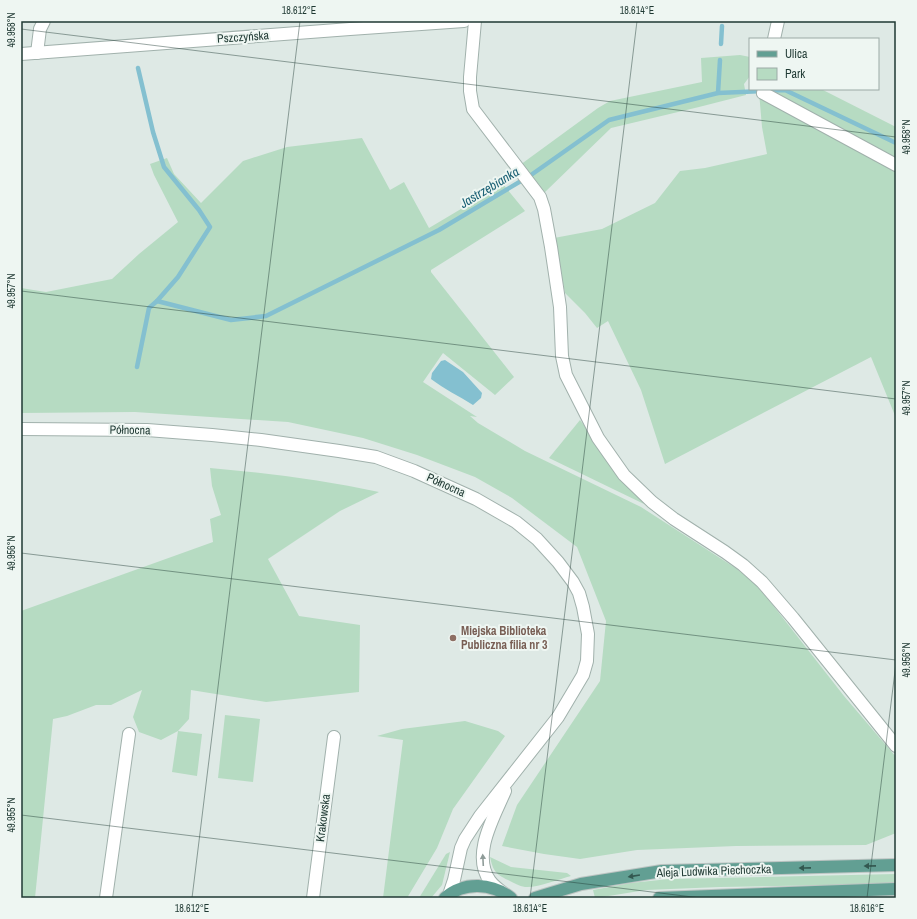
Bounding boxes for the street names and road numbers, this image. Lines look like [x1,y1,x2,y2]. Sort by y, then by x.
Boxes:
street label: Pszczyńska [217,27,270,47]
street label: Północna [109,422,151,438]
street label: Północna [424,469,468,501]
street label: Krakowska [312,793,334,843]
street label: Aleja Ludwika Piechoczka [655,861,772,881]

